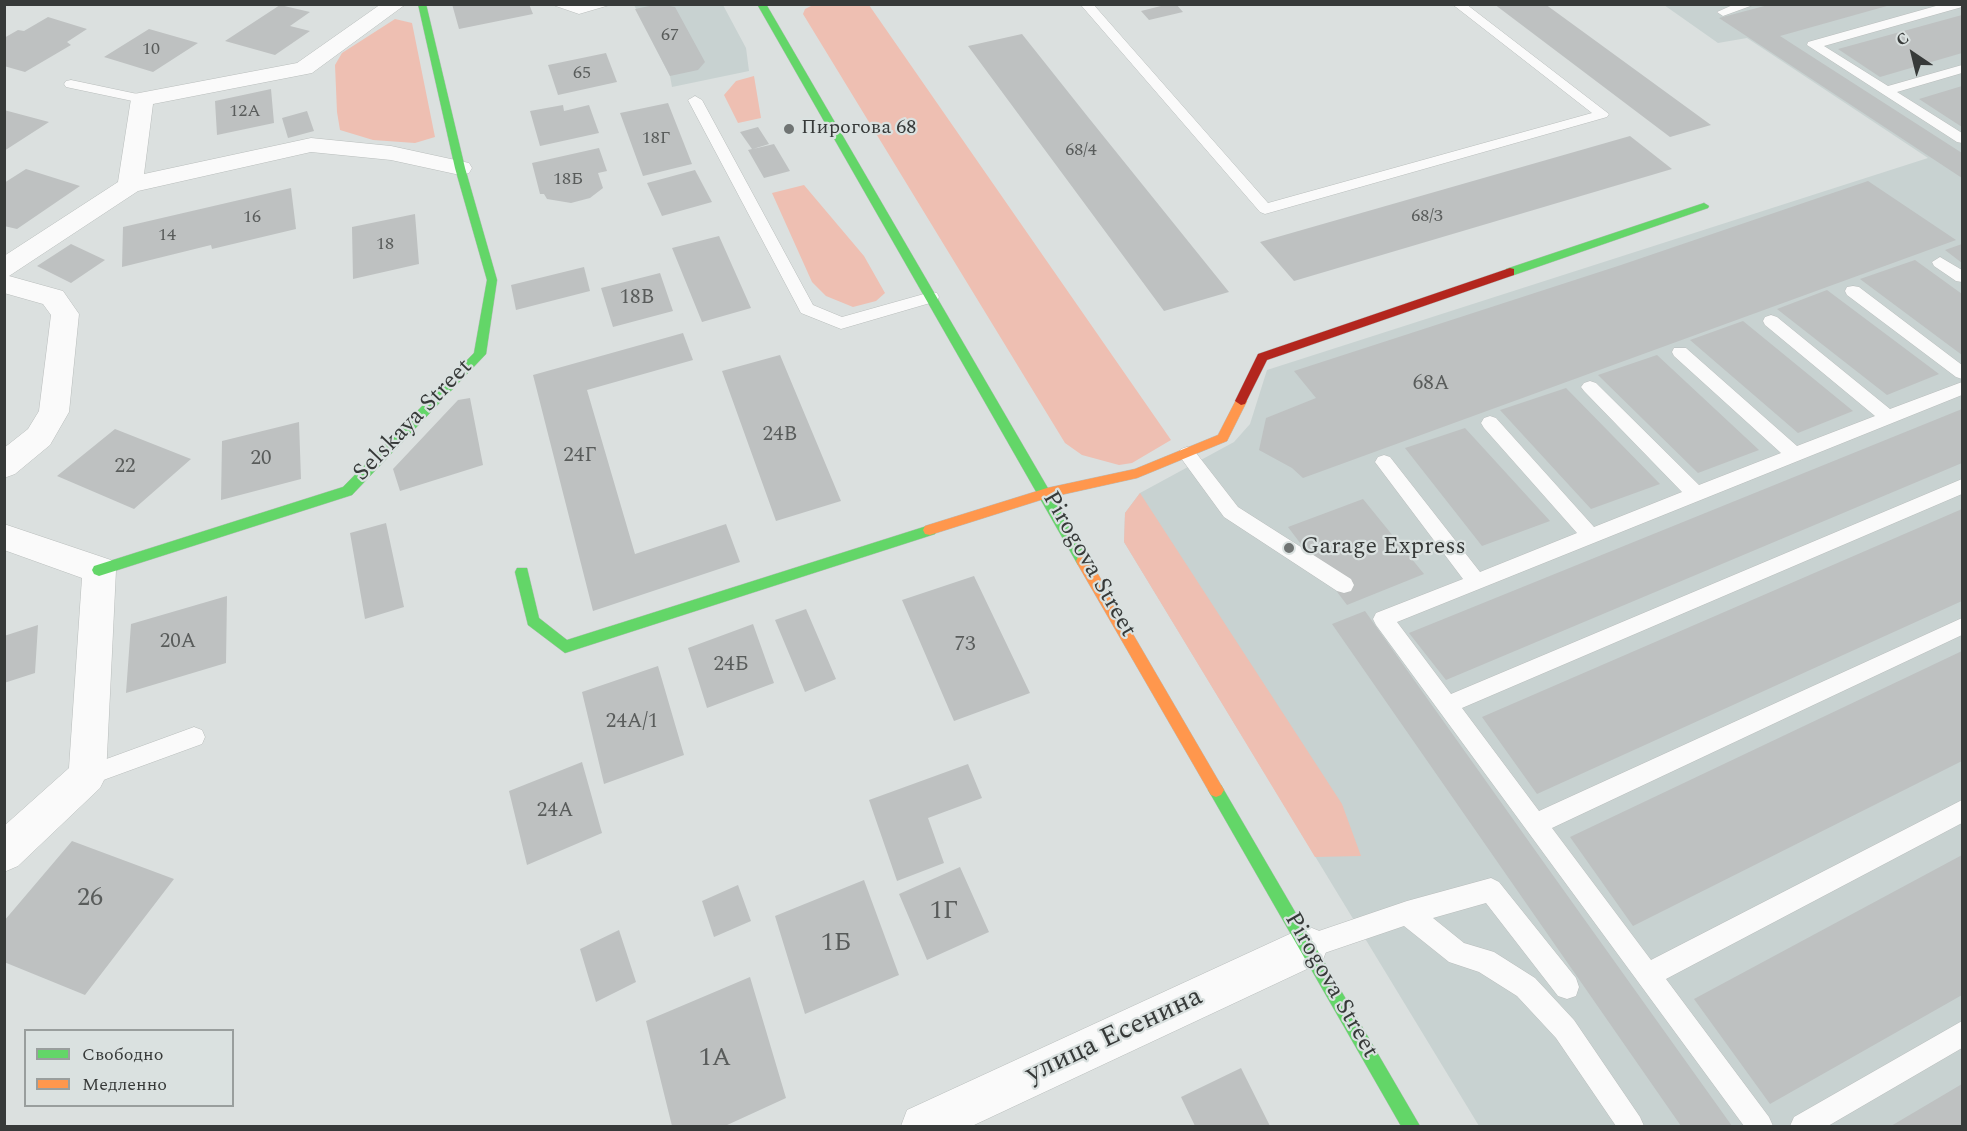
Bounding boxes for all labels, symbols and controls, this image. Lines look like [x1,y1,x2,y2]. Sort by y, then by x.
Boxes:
north arrow [1883,24,1943,84]
house number: 67 [661,25,679,47]
text: С [1891,26,1914,52]
house number: 10 [142,39,160,61]
house number: 65 [573,63,591,85]
house number: 12А [229,101,261,123]
place label: Пирогова 68 [801,117,916,141]
marker: Пирогова 68 [782,122,796,136]
house number: 18Г [642,128,670,150]
house number: 68/4 [1065,140,1097,162]
house number: 18Б [553,169,583,191]
house number: 68/3 [1411,206,1443,228]
house number: 16 [243,207,261,229]
house number: 14 [158,225,176,247]
house number: 18 [376,234,394,256]
house number: 18В [620,286,654,312]
street label: Selskaya Street [348,354,480,488]
house number: 68А [1413,372,1449,398]
house number: 24В [763,423,797,449]
house number: 24Г [563,444,597,470]
house number: 20 [251,447,271,473]
house number: 22 [115,455,135,481]
street label: Pirogova Street [1035,487,1141,643]
place label: Garage Express [1301,534,1466,562]
marker: Garage Express [1282,541,1296,555]
house number: 20А [160,630,196,656]
house number: 73 [955,633,975,659]
house number: 24Б [713,653,749,679]
house number: 24А/1 [606,710,658,736]
house number: 24А [537,799,573,825]
house number: 26 [77,884,103,916]
house number: 1Г [930,897,958,929]
street label: Pirogova Street [1277,908,1383,1064]
house number: 1Б [821,929,851,961]
street label: улица Есенина [1021,981,1209,1093]
legend [24,1029,234,1107]
text: Свободно [82,1041,163,1068]
house number: 1А [699,1044,731,1076]
text: Медленно [82,1071,167,1098]

